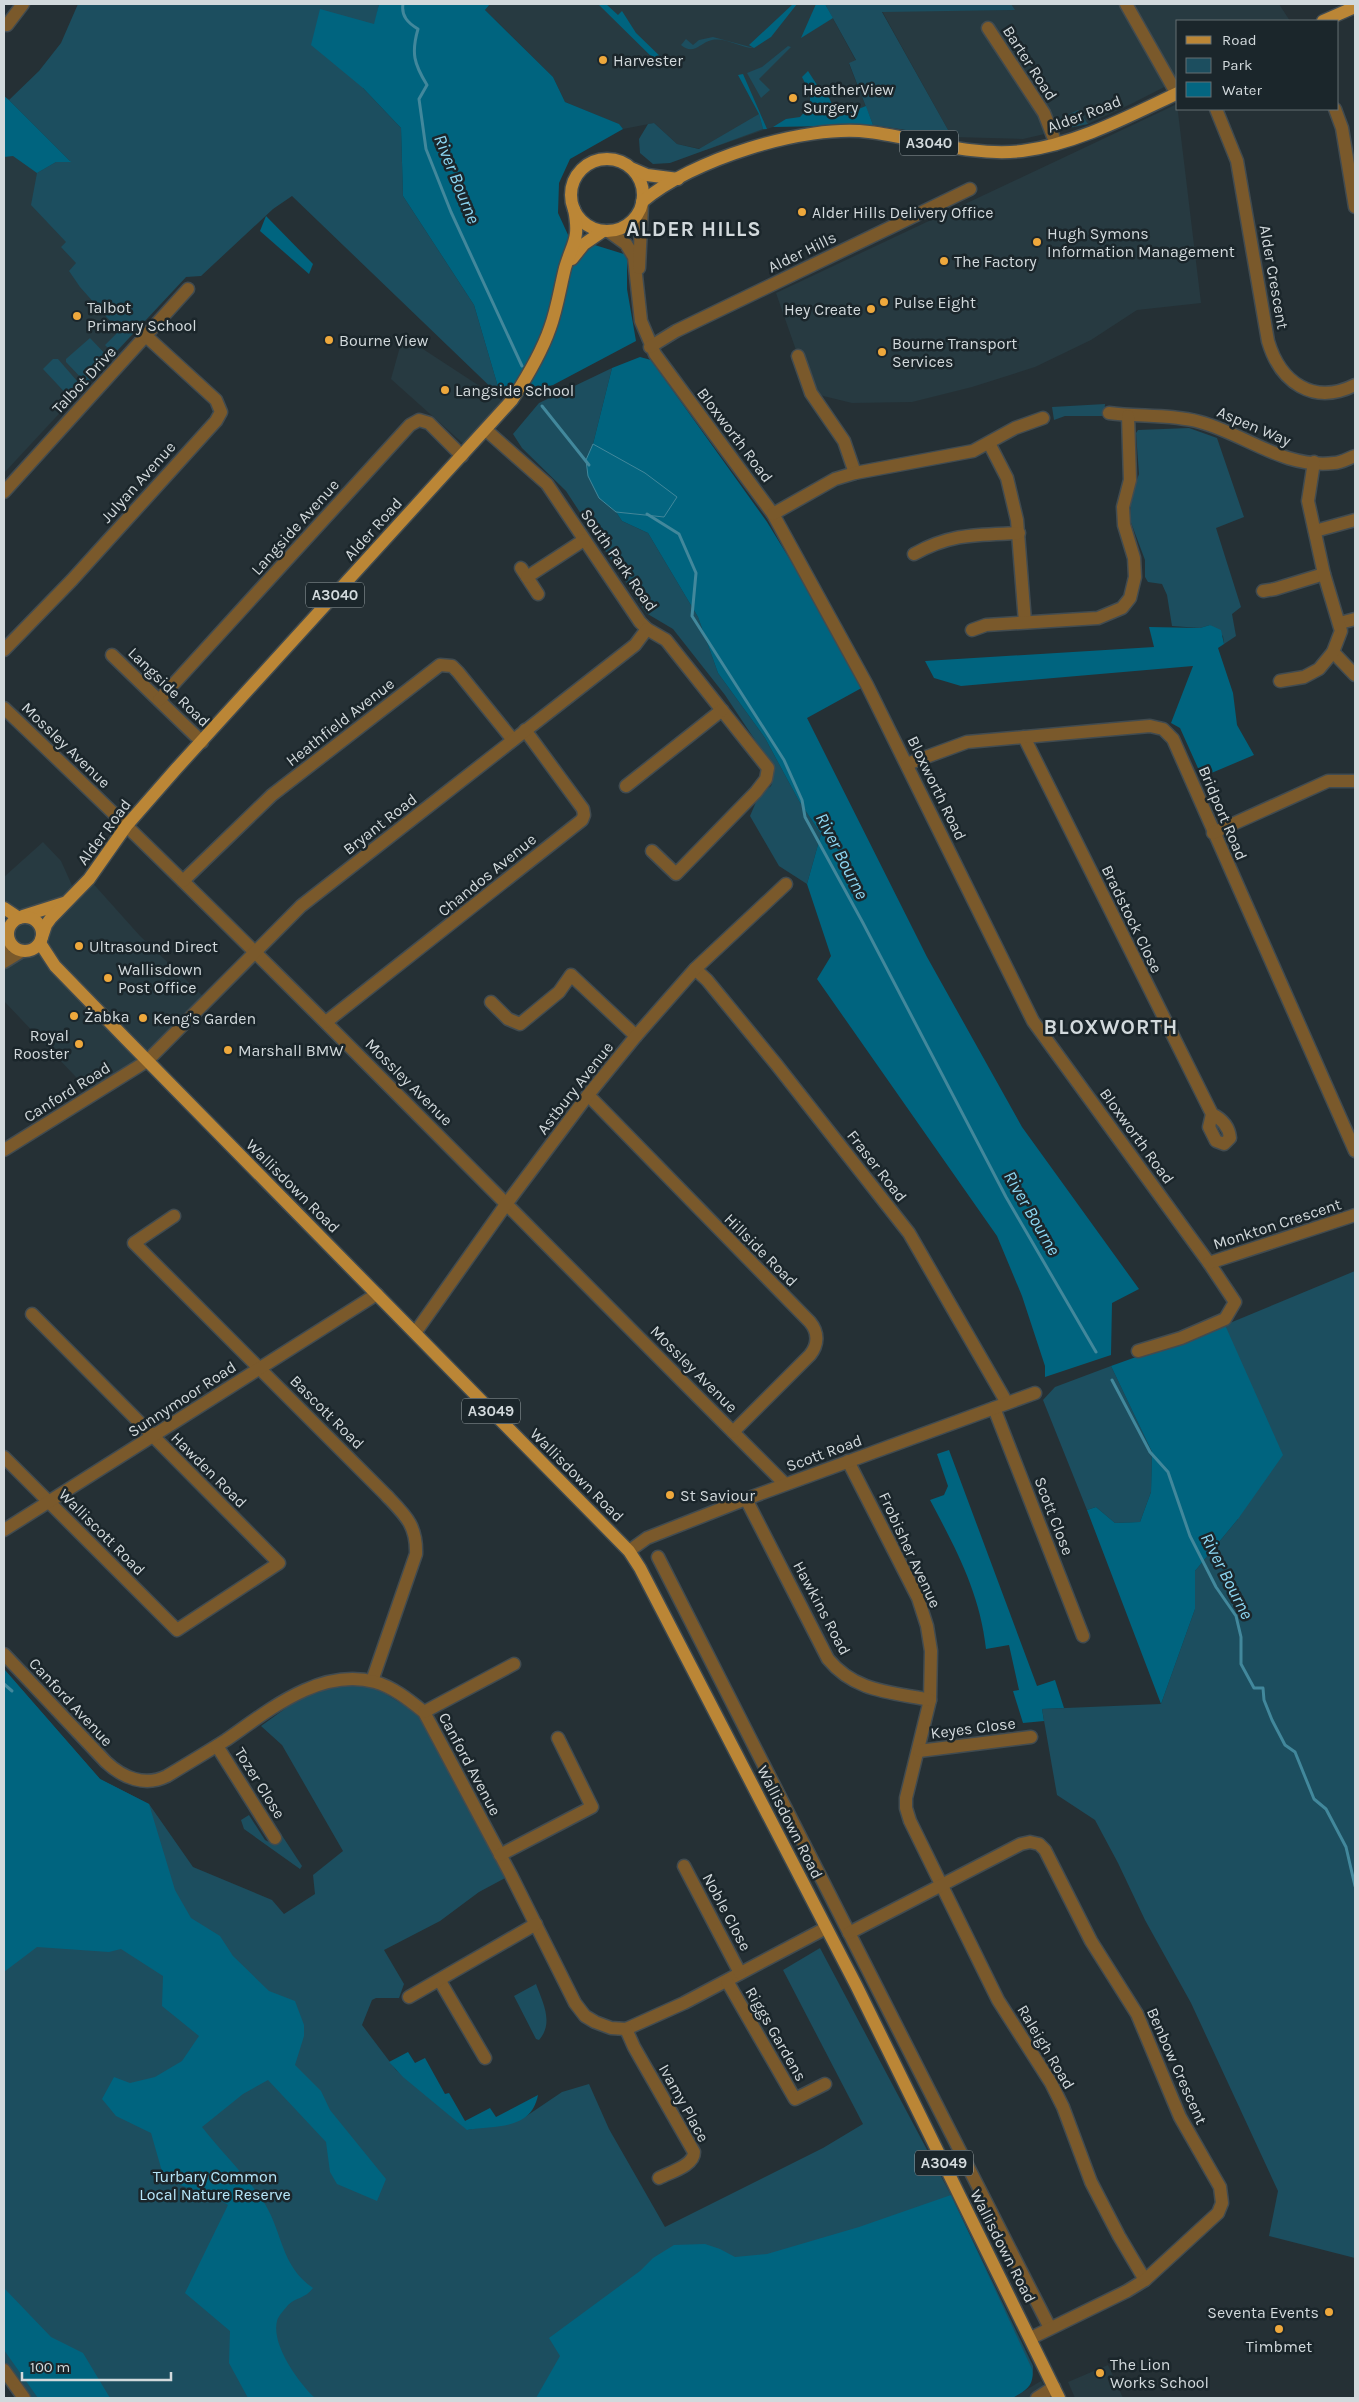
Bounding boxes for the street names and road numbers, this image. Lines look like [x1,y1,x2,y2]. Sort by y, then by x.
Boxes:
street label: Barter Road [999,22,1061,104]
street label: Alder Road [1044,91,1124,137]
road number: A3040 [900,130,958,156]
street label: Alder Crescent [1256,223,1292,331]
street label: Alder Hills [765,227,839,277]
street label: Talbot Drive [48,342,120,418]
street label: Bloxworth Road [693,384,777,486]
street label: Aspen Way [1214,402,1294,450]
street label: Julyan Avenue [96,437,180,527]
street label: Langside Avenue [247,475,343,579]
street label: Alder Road [340,494,406,564]
street label: South Park Road [577,505,661,615]
road number: A3040 [306,582,364,608]
street label: Langside Road [124,643,214,731]
street label: Heathfield Avenue [282,674,398,770]
street label: Mossley Avenue [18,698,114,792]
street label: Bloxworth Road [904,733,970,843]
street label: Bridport Road [1195,763,1251,863]
street label: Bryant Road [339,789,421,859]
street label: Alder Road [73,795,135,869]
street label: Chandos Avenue [434,830,540,920]
street label: Bradstock Close [1098,862,1166,976]
street label: Mossley Avenue [361,1034,457,1130]
street label: Astbury Avenue [533,1038,617,1138]
street label: Canford Road [20,1058,114,1126]
street label: Bloxworth Road [1096,1084,1178,1188]
street label: Fraser Road [843,1126,911,1206]
street label: Wallisdown Road [242,1135,344,1237]
street label: Monkton Crescent [1211,1194,1343,1254]
street label: Hillside Road [720,1209,802,1291]
street label: Mossley Avenue [646,1321,742,1417]
street label: Sunnymoor Road [124,1357,240,1441]
street label: Bascott Road [286,1371,368,1453]
road number: A3049 [462,1398,520,1424]
street label: Wallisdown Road [526,1424,628,1526]
street label: Hawden Road [167,1428,251,1512]
street label: Scott Road [783,1431,865,1475]
street label: Scott Close [1030,1474,1078,1558]
street label: Walliscott Road [55,1485,149,1579]
street label: Frobisher Avenue [875,1489,945,1611]
street label: Hawkins Road [789,1558,855,1658]
street label: Canford Avenue [25,1654,117,1750]
street label: Canford Avenue [435,1709,505,1819]
street label: Keyes Close [929,1713,1017,1743]
street label: Tozer Close [231,1744,289,1822]
street label: Wallisdown Road [753,1762,827,1882]
street label: Noble Close [699,1870,755,1954]
street label: Riggs Gardens [741,1984,811,2084]
street label: Raleigh Road [1013,2001,1079,2093]
street label: Benbow Crescent [1143,2005,1211,2127]
street label: Ivamy Place [655,2061,713,2145]
road number: A3049 [915,2150,973,2176]
street label: Wallisdown Road [966,2186,1040,2306]

